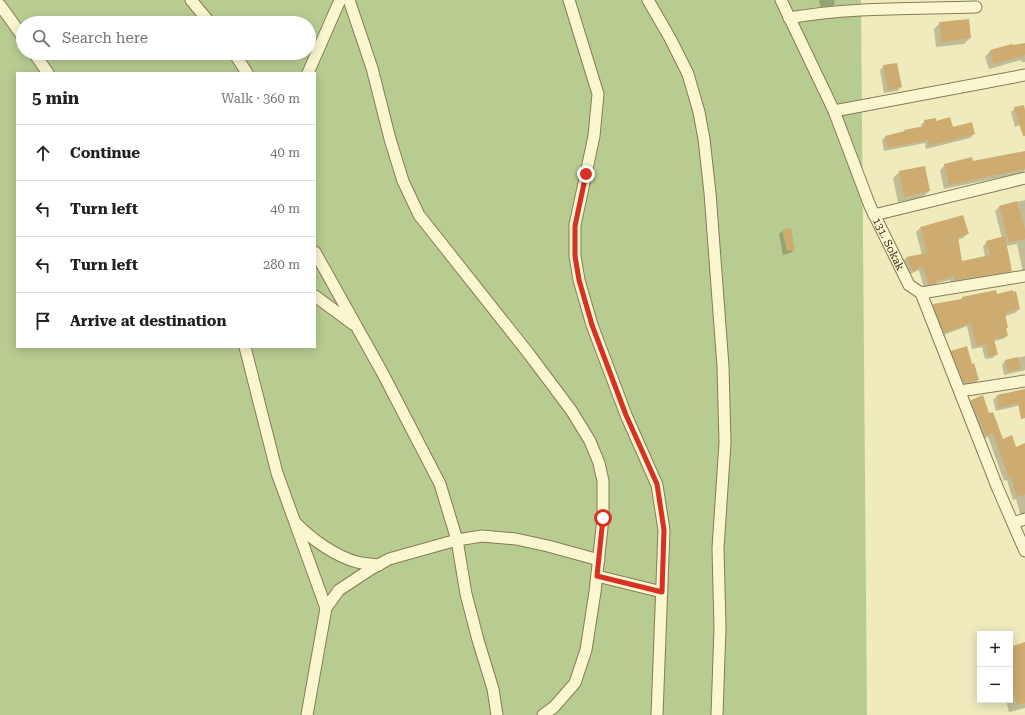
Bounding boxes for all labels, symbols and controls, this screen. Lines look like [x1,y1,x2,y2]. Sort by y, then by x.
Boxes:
search box [16,16,316,60]
icon: search [30,27,52,49]
text: Search here [62,29,148,47]
text: 5 min [32,88,79,108]
text: Walk · 360 m [221,91,300,106]
icon: ahead [32,142,54,164]
text: Continue [70,144,140,162]
text: 40 m [270,145,300,160]
route end [577,165,595,183]
icon: left [32,198,54,220]
text: Turn left [70,200,138,218]
text: 40 m [270,201,300,216]
street label: 131. Sokak [870,216,907,273]
icon: left [32,254,54,276]
text: Turn left [70,256,138,274]
text: 280 m [263,257,300,272]
icon: arrive [32,310,54,332]
text: Arrive at destination [70,312,226,330]
route start [594,509,612,527]
map controls [977,631,1013,703]
button: + [977,631,1013,667]
button: − [977,667,1013,703]

